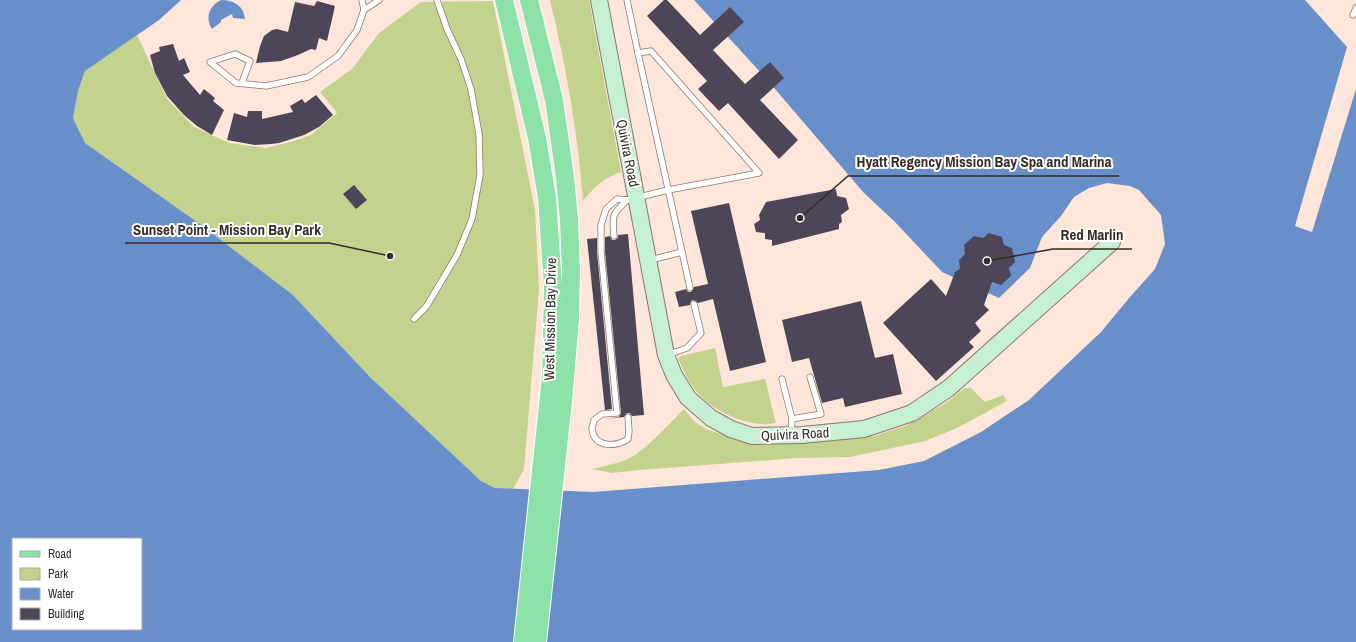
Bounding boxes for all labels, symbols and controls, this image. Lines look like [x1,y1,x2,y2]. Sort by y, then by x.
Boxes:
street label: Quivira Road [613,118,643,188]
callout: Hyatt Regency Mission Bay Spa and Marina [848,149,1119,176]
text: Hyatt Regency Mission Bay Spa and Marina [857,151,1112,172]
callout: Sunset Point - Mission Bay Park [125,216,329,243]
text: Sunset Point - Mission Bay Park [133,219,321,240]
callout: Red Marlin [1053,222,1132,249]
text: Red Marlin [1061,224,1123,245]
street label: West Mission Bay Drive [540,257,560,381]
street label: Quivira Road [760,423,830,445]
legend [12,538,142,630]
text: Road [48,546,72,562]
text: Park [48,566,68,582]
text: Water [48,586,75,602]
text: Building [48,606,85,622]

